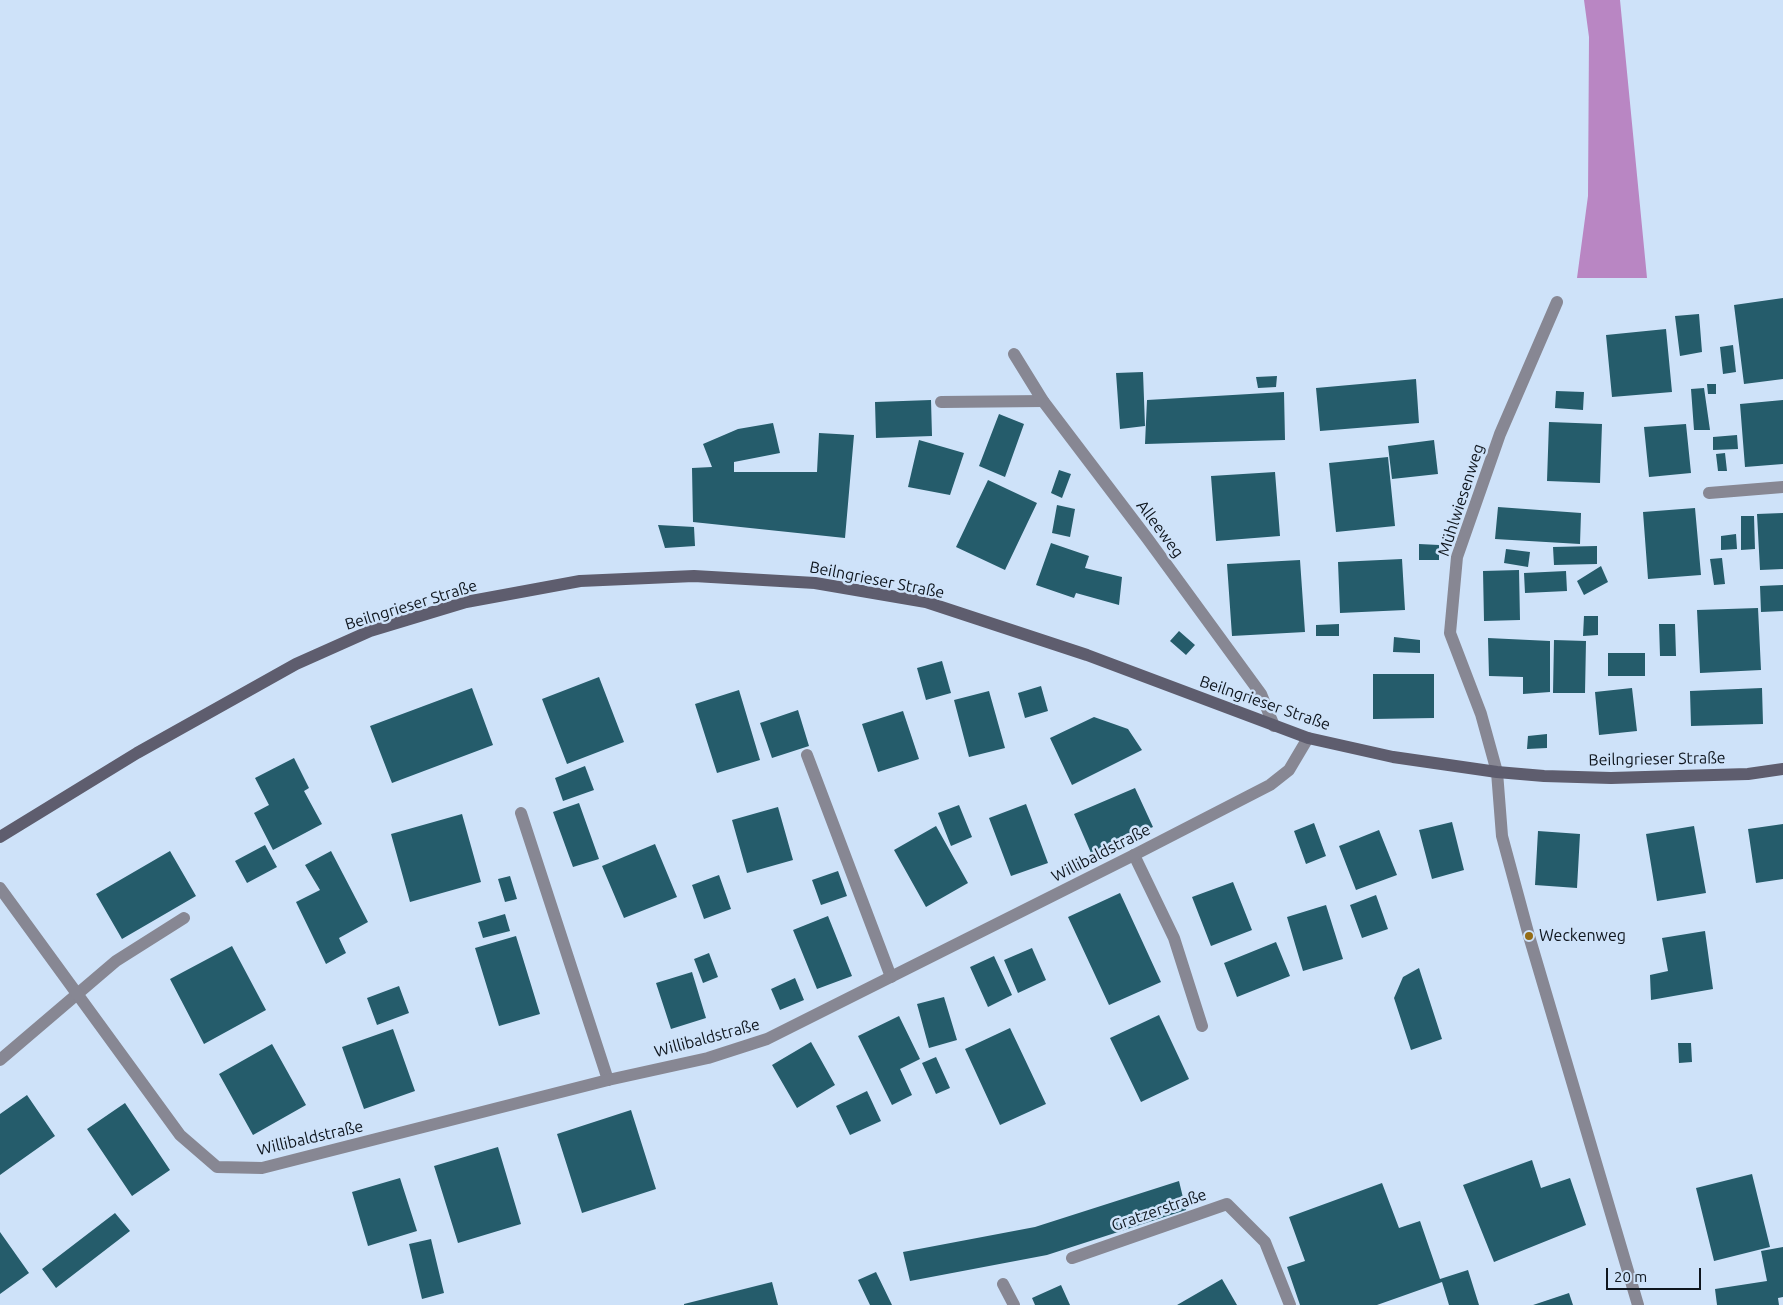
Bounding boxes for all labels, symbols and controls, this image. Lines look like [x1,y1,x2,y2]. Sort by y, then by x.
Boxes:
street label: Mühlwiesenweg [1434,441,1488,559]
street label: Alleeweg [1132,497,1188,561]
street label: Beilngrieser Straße [808,557,946,603]
street label: Beilngrieser Straße [343,576,479,634]
street label: Beilngrieser Straße [1197,672,1333,734]
street label: Beilngrieser Straße [1588,748,1726,770]
street label: Willibaldstraße [1048,820,1154,886]
place label: Weckenweg [1539,926,1626,946]
marker: Weckenweg [1523,930,1535,942]
street label: Willibaldstraße [652,1015,762,1061]
street label: Willibaldstraße [255,1116,365,1160]
street label: Gratzerstraße [1109,1185,1209,1235]
scale bar [1608,1258,1703,1290]
text: 20 m [1614,1268,1647,1285]

